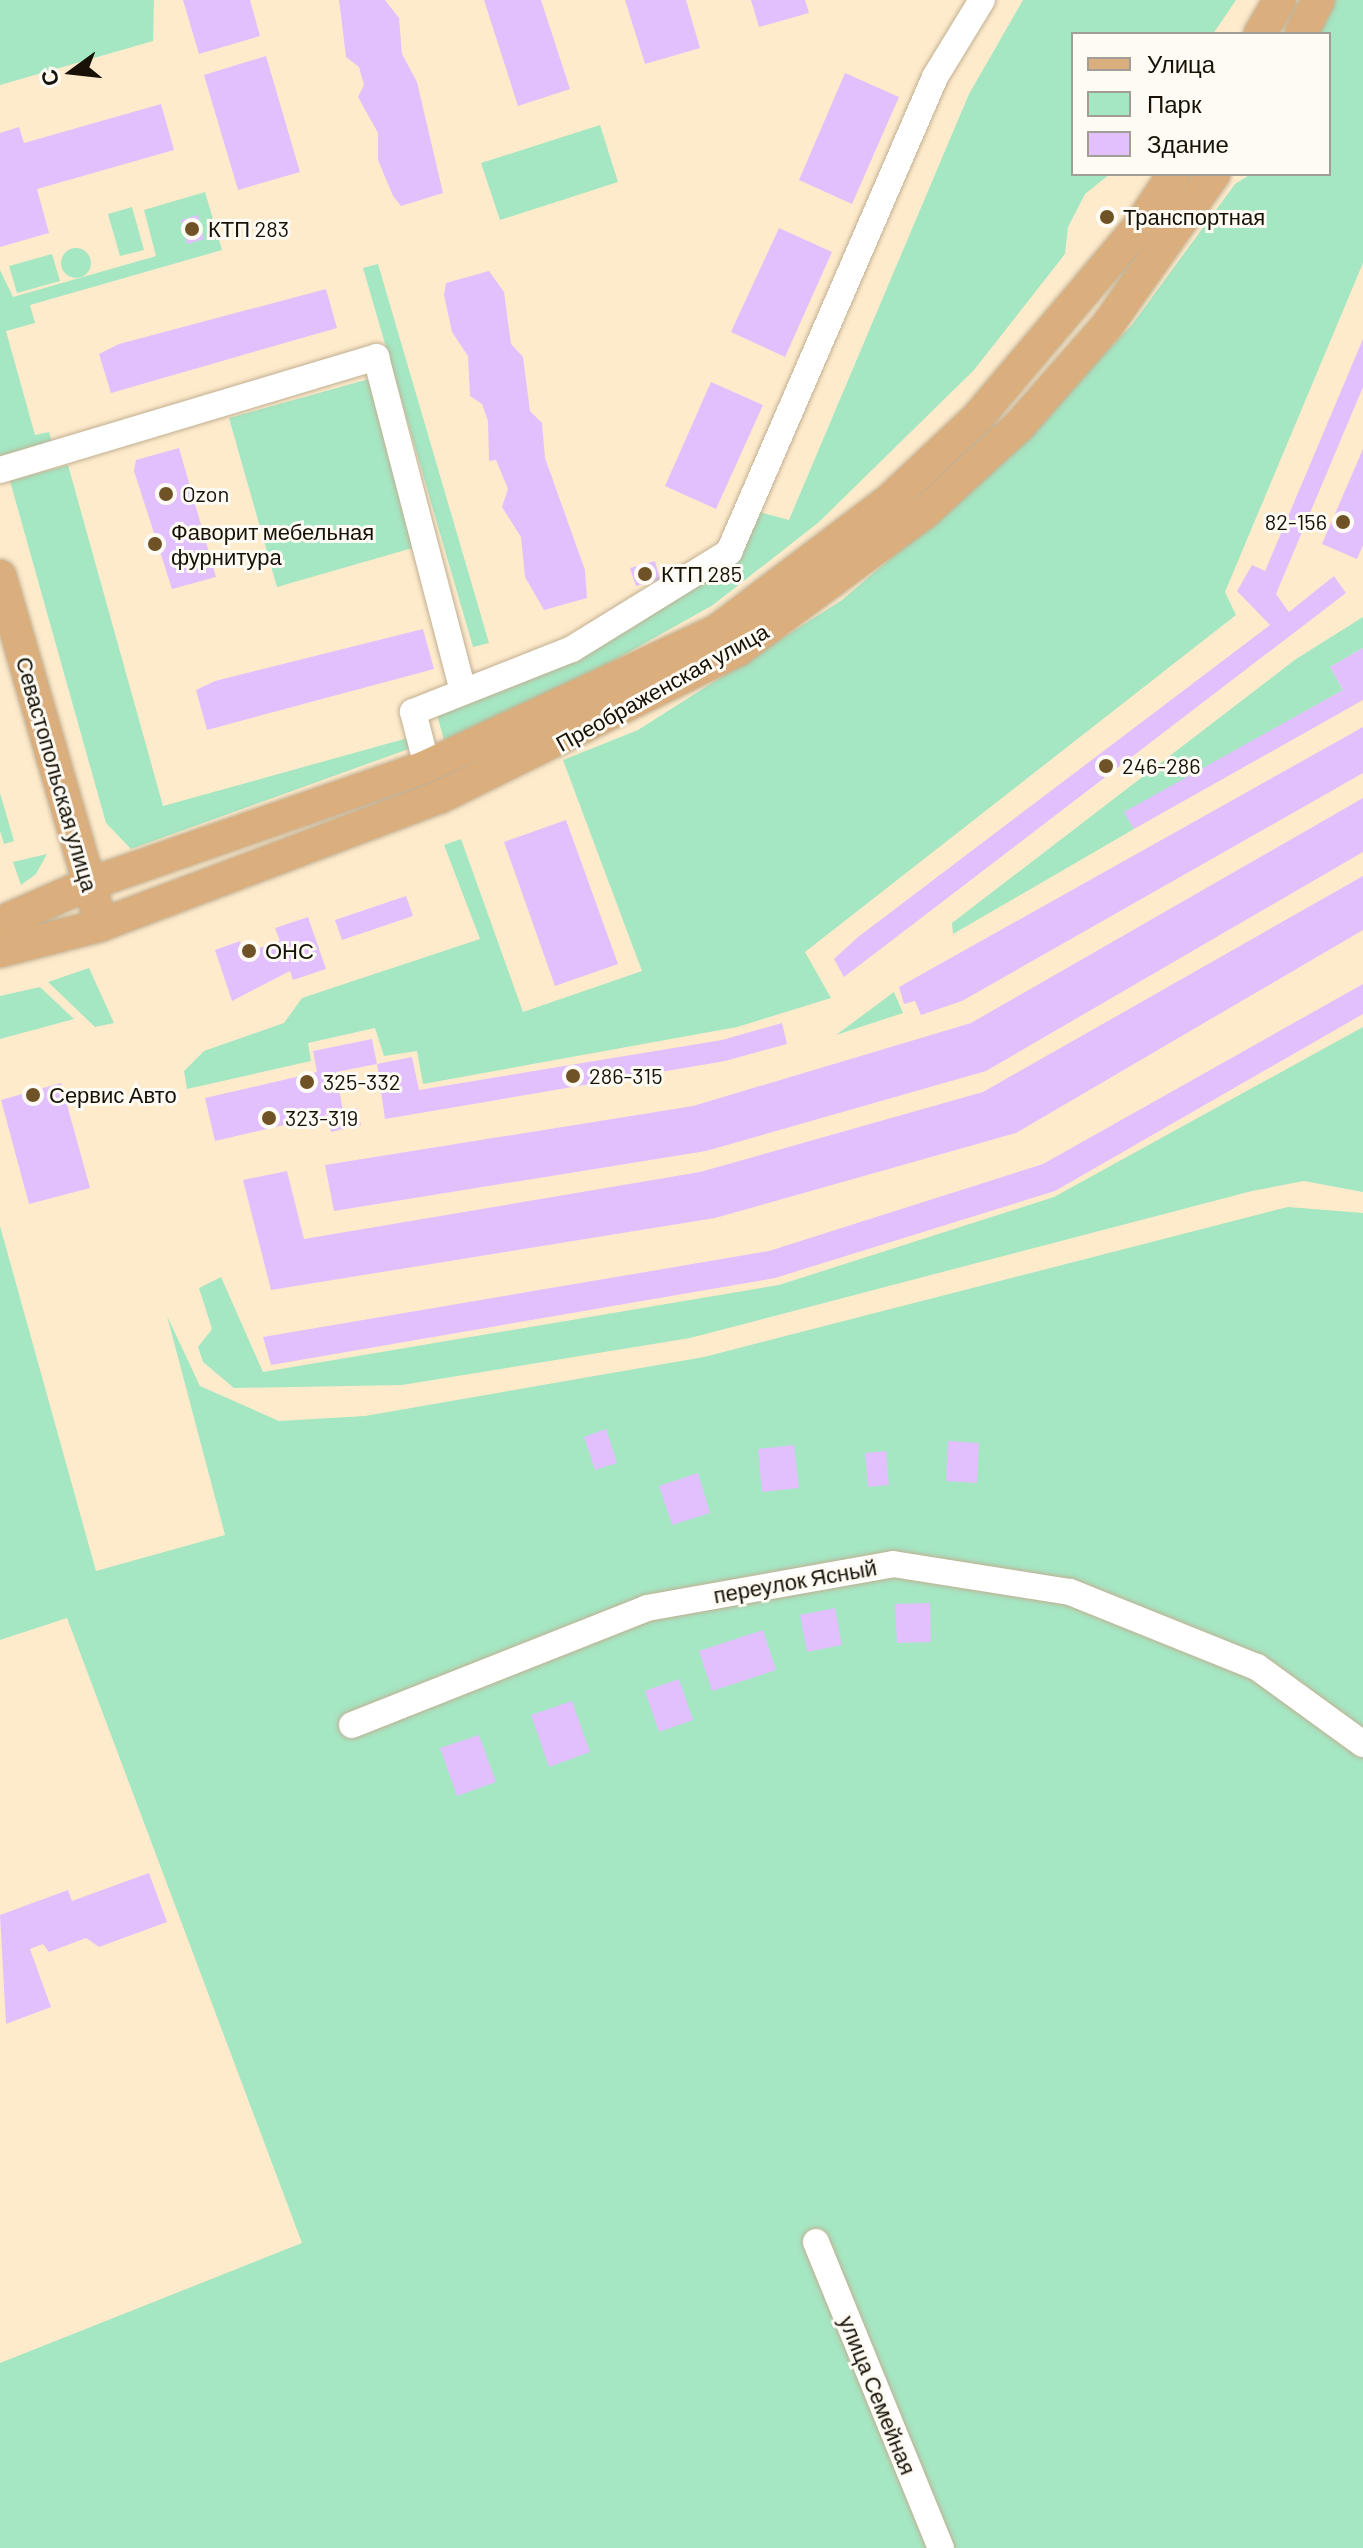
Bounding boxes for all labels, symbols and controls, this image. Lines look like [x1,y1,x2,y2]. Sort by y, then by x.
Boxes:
north arrow [32,32,112,112]
legend [1071,32,1331,176]
text: Улица [1147,49,1215,78]
text: С [34,67,63,89]
text: Парк [1147,89,1201,118]
text: Здание [1147,129,1229,158]
place label: Транспортная [1123,204,1265,230]
marker: Транспортная [1098,208,1116,226]
place label: КТП 283 [208,216,289,242]
marker: КТП 283 [183,220,201,238]
place label: Ozon [182,481,229,507]
marker: Ozon [157,485,175,503]
place label: 82-156 [1265,509,1327,535]
marker: 82-156 [1334,513,1352,531]
place label: Фаворит мебельная фурнитура [171,518,374,570]
marker: Фаворит мебельная фурнитура [146,535,164,553]
place label: КТП 285 [661,561,742,587]
marker: КТП 285 [636,565,654,583]
street label: Преображенская улица [551,618,773,756]
street label: Севастопольская улица [11,654,103,894]
place label: 246-286 [1122,753,1200,779]
marker: 246-286 [1097,757,1115,775]
place label: ОНС [265,938,314,964]
marker: ОНС [240,942,258,960]
place label: 286-315 [589,1063,662,1089]
marker: 286-315 [564,1067,582,1085]
place label: 325-332 [323,1069,401,1095]
marker: 325-332 [298,1073,316,1091]
place label: Сервис Авто [49,1082,177,1108]
marker: Сервис Авто [24,1086,42,1104]
place label: 323-319 [285,1105,358,1131]
marker: 323-319 [260,1109,278,1127]
street label: переулок Ясный [711,1554,879,1608]
street label: улица Семейная [834,2312,922,2478]

